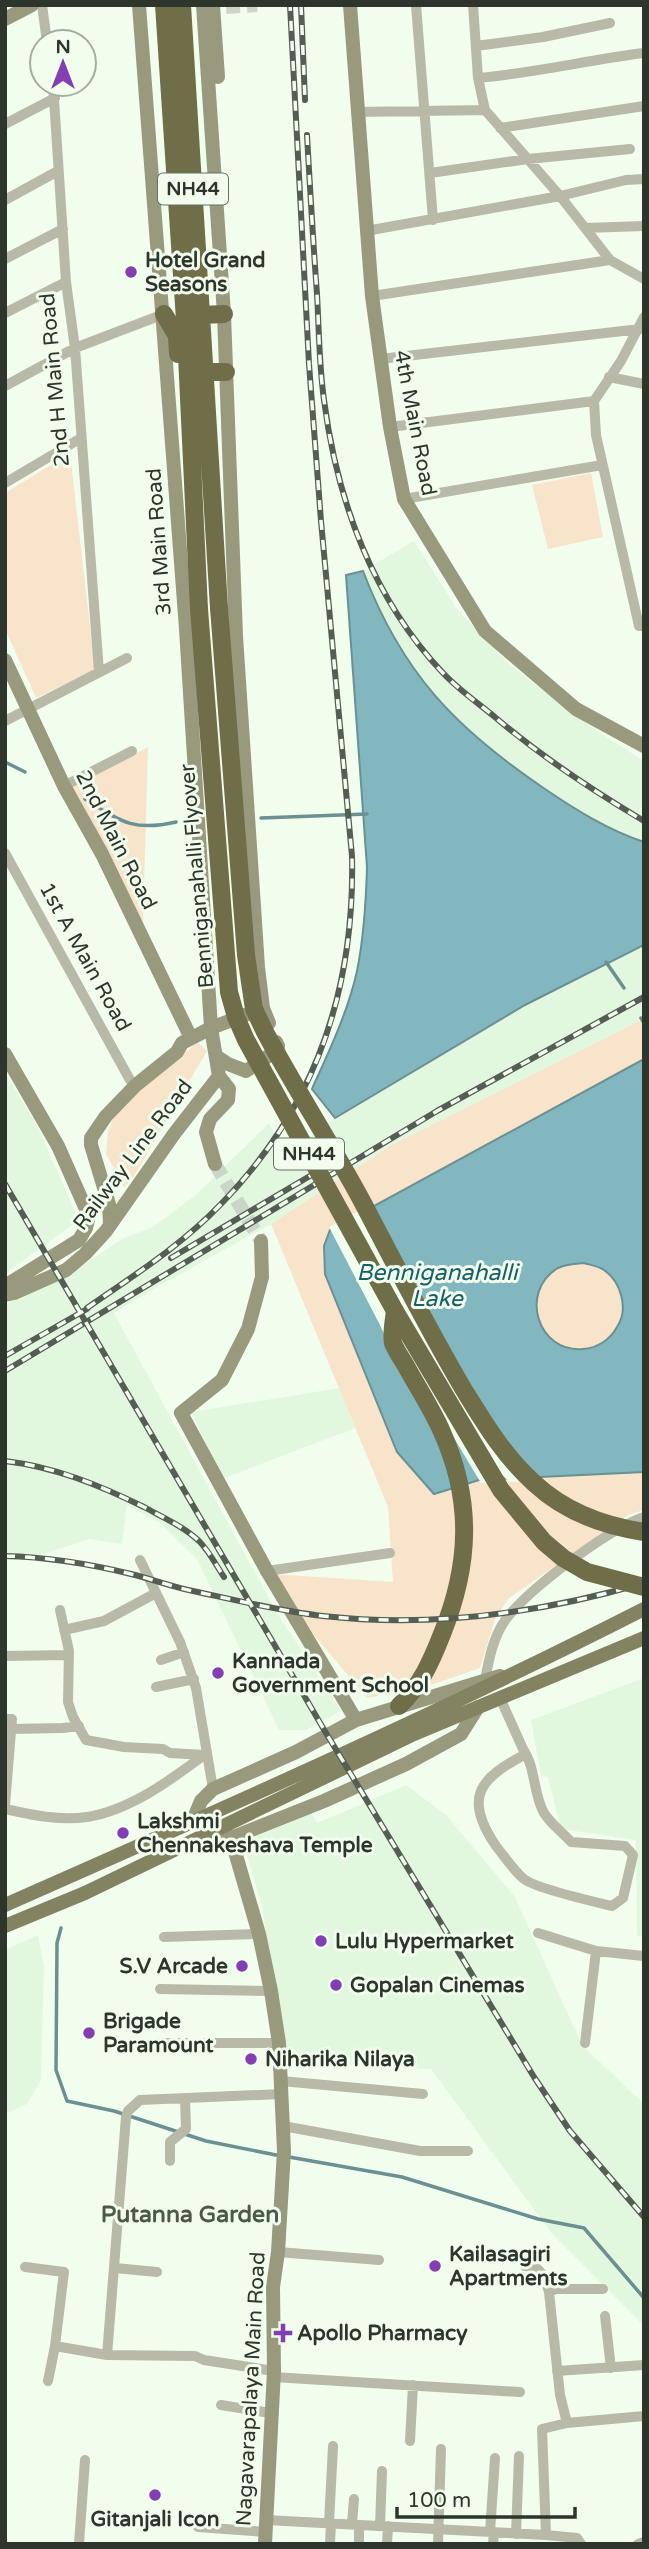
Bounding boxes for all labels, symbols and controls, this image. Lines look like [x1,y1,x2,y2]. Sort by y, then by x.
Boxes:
north arrow [28,28,98,98]
text: N [55,36,71,58]
road number: NH44 [158,174,228,204]
place label: Hotel Grand Seasons [145,248,265,297]
marker: Hotel Grand Seasons [123,264,139,280]
street label: 2nd H Main Road [35,292,75,468]
street label: 4th Main Road [389,348,441,498]
street label: 3rd Main Road [141,467,177,617]
street label: Benniganahalli Flyover [175,763,219,989]
street label: 2nd Main Road [70,766,162,914]
street label: 1st A Main Road [34,878,136,1036]
street label: Railway Line Road [68,1075,198,1235]
road number: NH44 [274,1138,344,1170]
water label: Benniganahalli Lake [356,1259,521,1313]
place label: Kannada Government School [232,1649,429,1698]
marker: Kannada Government School [210,1665,226,1681]
place label: Lakshmi Chennakeshava Temple [137,1809,373,1858]
marker: Lakshmi Chennakeshava Temple [115,1825,131,1841]
place label: Lulu Hypermarket [335,1929,514,1954]
marker: Lulu Hypermarket [313,1933,329,1949]
place label: S.V Arcade [120,1954,228,1979]
marker: S.V Arcade [234,1958,250,1974]
place label: Gopalan Cinemas [350,1973,525,1998]
marker: Gopalan Cinemas [328,1977,344,1993]
place label: Brigade Paramount [103,2009,214,2058]
marker: Brigade Paramount [81,2025,97,2041]
place label: Niharika Nilaya [265,2047,415,2072]
marker: Niharika Nilaya [243,2051,259,2067]
district label: Putanna Garden [101,2201,279,2229]
place label: Kailasagiri Apartments [449,2242,567,2291]
street label: Nagavarapalaya Main Road [231,2251,271,2527]
marker: Kailasagiri Apartments [427,2258,443,2274]
place label: Apollo Pharmacy [297,2321,468,2346]
marker: Apollo Pharmacy [275,2325,291,2341]
scale bar [397,2476,576,2520]
marker: Gitanjali Icon [147,2487,163,2503]
text: 100 m [407,2488,471,2513]
place label: Gitanjali Icon [90,2507,220,2532]

